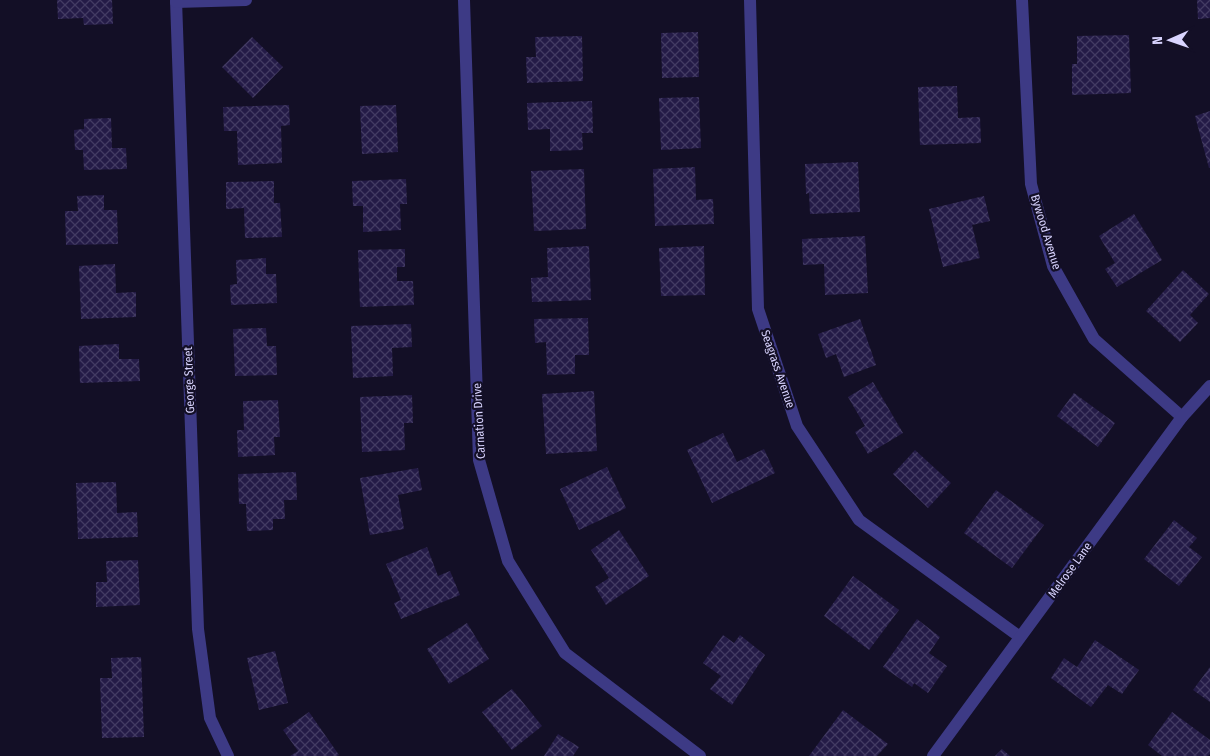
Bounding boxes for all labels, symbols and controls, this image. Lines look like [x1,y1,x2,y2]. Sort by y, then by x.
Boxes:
north arrow [1145,15,1195,65]
text: N [1149,36,1166,45]
street label: Bywood Avenue [1028,193,1064,271]
street label: Seagrass Avenue [758,328,798,410]
street label: George Street [181,346,197,414]
street label: Carnation Drive [470,383,488,459]
street label: Melrose Lane [1045,540,1095,600]

